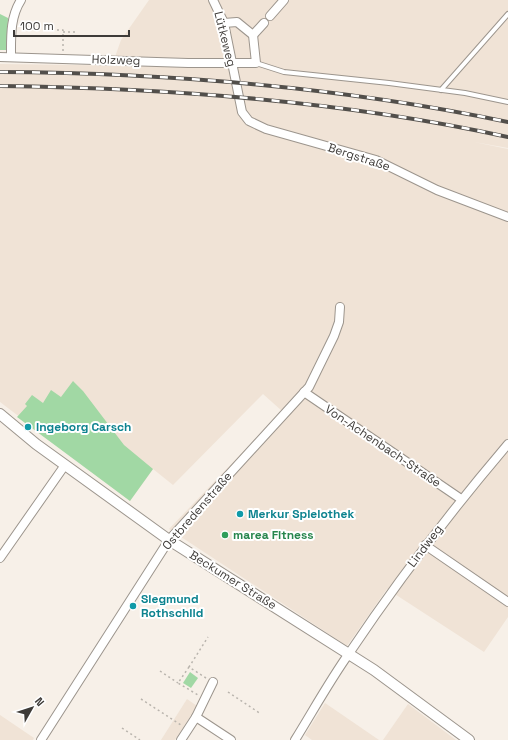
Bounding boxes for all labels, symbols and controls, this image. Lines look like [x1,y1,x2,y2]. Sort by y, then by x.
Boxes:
street label: Lütkeweg [210,10,240,68]
scale bar [14,12,129,38]
text: 100 m [20,18,54,34]
street label: Holzweg [91,51,141,69]
street label: Bergstraße [326,139,392,175]
street label: Von-Achenbach-Straße [322,401,444,491]
place label: Ingeborg Carsch [36,419,131,435]
marker: Ingeborg Carsch [23,422,33,432]
street label: Ostbredenstraße [159,469,235,553]
place label: Merkur Spielothek [248,506,354,522]
marker: Merkur Spielothek [235,509,245,519]
street label: Lindweg [404,522,446,570]
place label: marea Fitness [233,527,314,543]
marker: marea Fitness [220,530,230,540]
street label: Beckumer Straße [186,547,280,613]
place label: Siegmund Rothschild [141,591,203,621]
marker: Siegmund Rothschild [128,601,138,611]
north arrow [12,688,52,728]
text: N [32,694,48,709]

